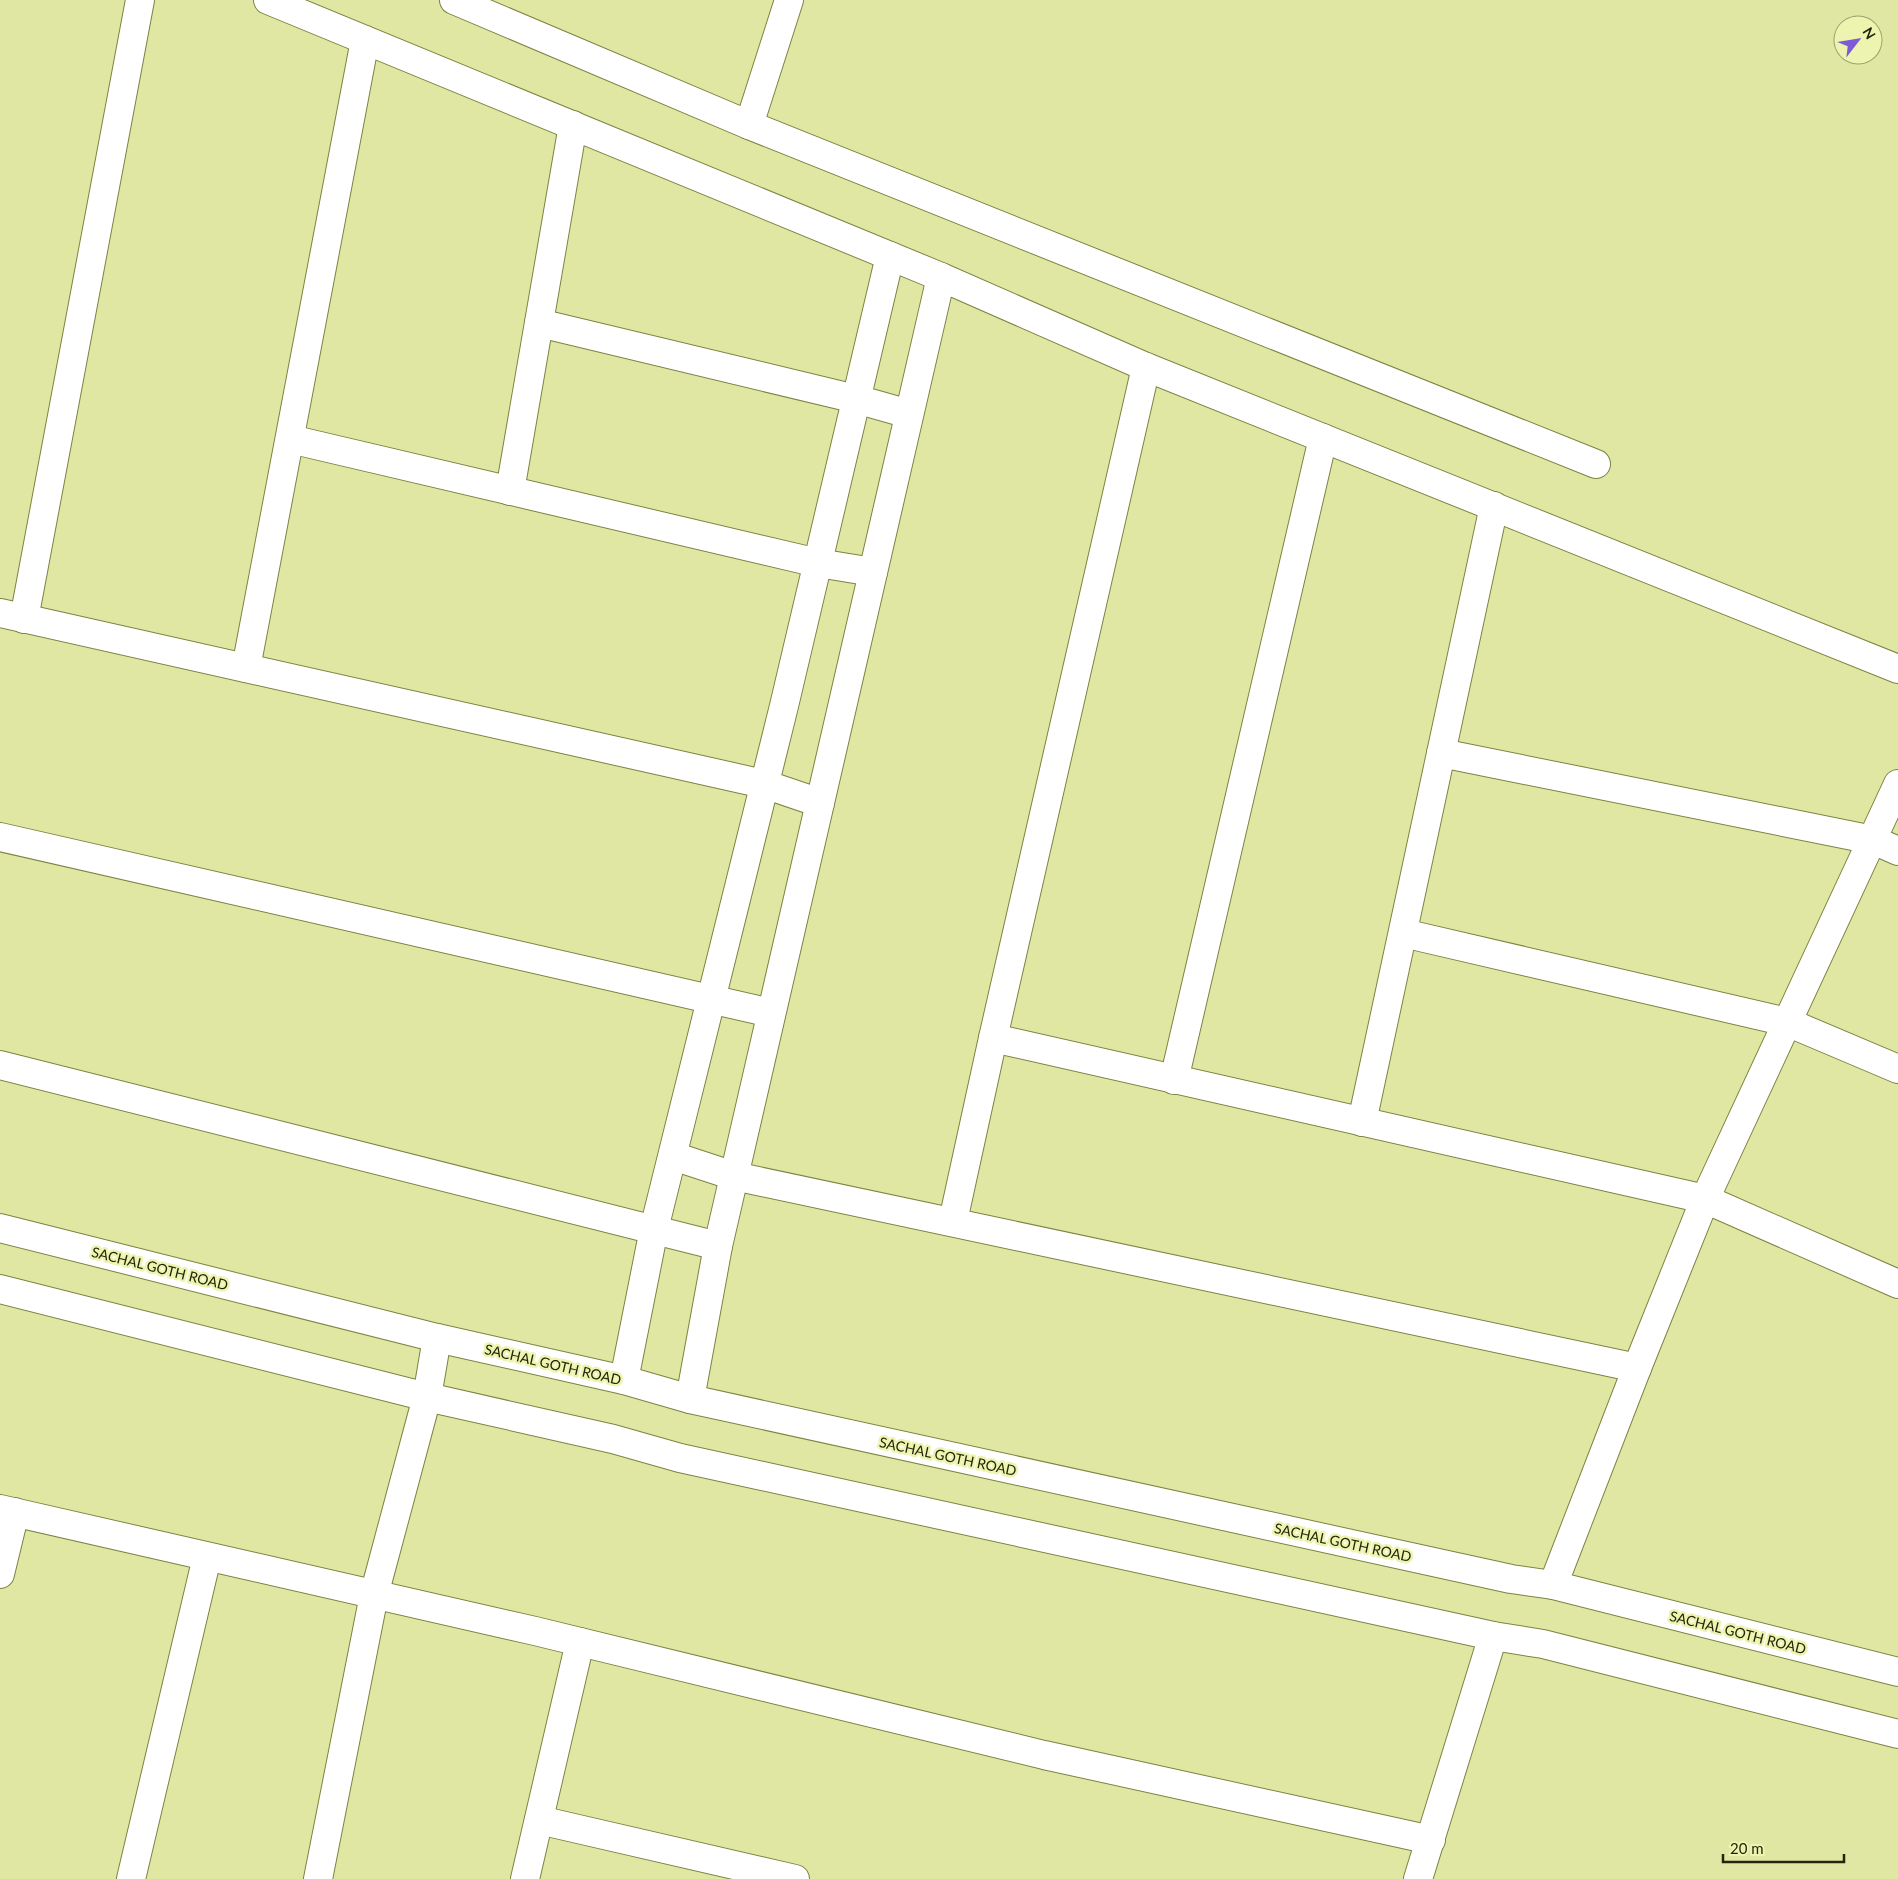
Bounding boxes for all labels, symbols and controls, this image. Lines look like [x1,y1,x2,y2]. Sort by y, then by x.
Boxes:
north arrow [1833,15,1883,65]
text: N [1860,24,1880,42]
street label: SACHAL GOTH ROAD [90,1243,230,1293]
street label: SACHAL GOTH ROAD [483,1340,623,1388]
street label: SACHAL GOTH ROAD [878,1433,1018,1479]
street label: SACHAL GOTH ROAD [1273,1519,1413,1565]
street label: SACHAL GOTH ROAD [1668,1607,1808,1657]
scale bar [1723,1832,1844,1864]
text: 20 m [1730,1839,1764,1857]

